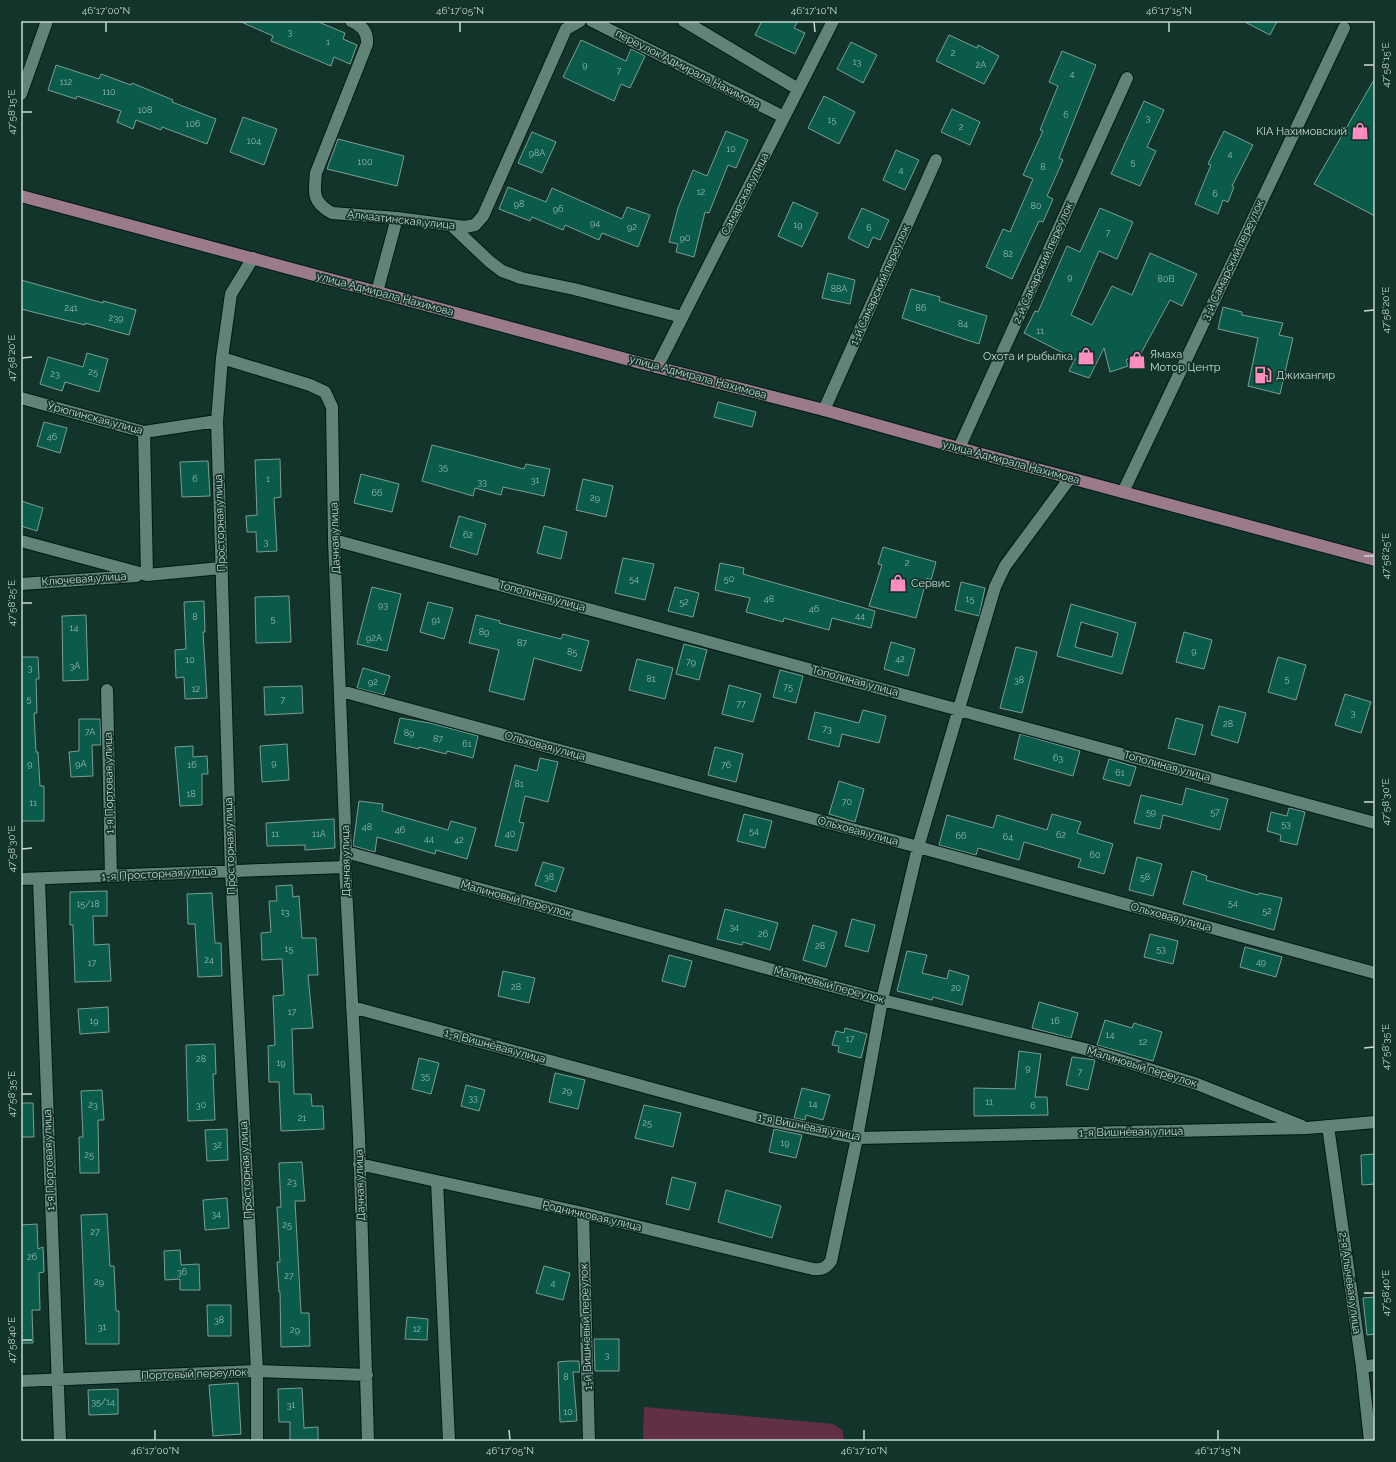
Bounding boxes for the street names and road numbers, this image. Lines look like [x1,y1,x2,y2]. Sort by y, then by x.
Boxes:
street label: переулок Адмирала Нахимова [613,27,763,111]
street label: Самарская улица [719,150,771,238]
street label: 3-й Самарский переулок [1199,197,1267,322]
street label: 2-й Самарский переулок [1010,200,1076,326]
street label: Алмаатинская улица [346,208,456,232]
street label: 1-й Самарский переулок [848,222,913,347]
street label: улица Адмирала Нахимова [315,269,455,319]
street label: улица Адмирала Нахимова [628,352,768,402]
street label: Урюпинская улица [46,399,144,437]
street label: улица Адмирала Нахимова [941,437,1081,487]
street label: Просторная улица [212,474,228,572]
street label: Дачная улица [327,502,343,574]
street label: Ключевая улица [41,570,127,588]
street label: Тополиная улица [497,578,587,614]
street label: Тополиная улица [810,663,900,699]
street label: Ольховая улица [503,729,587,763]
street label: 1-я Портовая улица [102,732,116,834]
street label: Тополиная улица [1122,748,1212,784]
street label: Просторная улица [222,797,238,895]
street label: Ольховая улица [816,814,900,848]
street label: Дачная улица [339,825,353,897]
street label: 1-я Просторная улица [101,864,217,884]
street label: Малиновый переулок [459,878,573,920]
street label: Ольховая улица [1129,900,1213,934]
street label: Малиновый переулок [772,964,886,1006]
street label: 1-я Вишнёвая улица [443,1026,547,1066]
street label: Малиновый переулок [1085,1044,1199,1090]
street label: 1-я Портовая улица [41,1109,57,1211]
street label: 1-я Вишнёвая улица [756,1111,862,1143]
street label: Просторная улица [237,1121,255,1219]
street label: 1-я Вишнёвая улица [1079,1125,1183,1139]
street label: Дачная улица [352,1149,368,1221]
street label: Родничковая улица [541,1198,643,1234]
street label: 2-я Алычёвая улица [1336,1231,1364,1335]
street label: 1-й Вишнёвый переулок [577,1263,595,1391]
street label: Портовый переулок [141,1366,247,1382]

